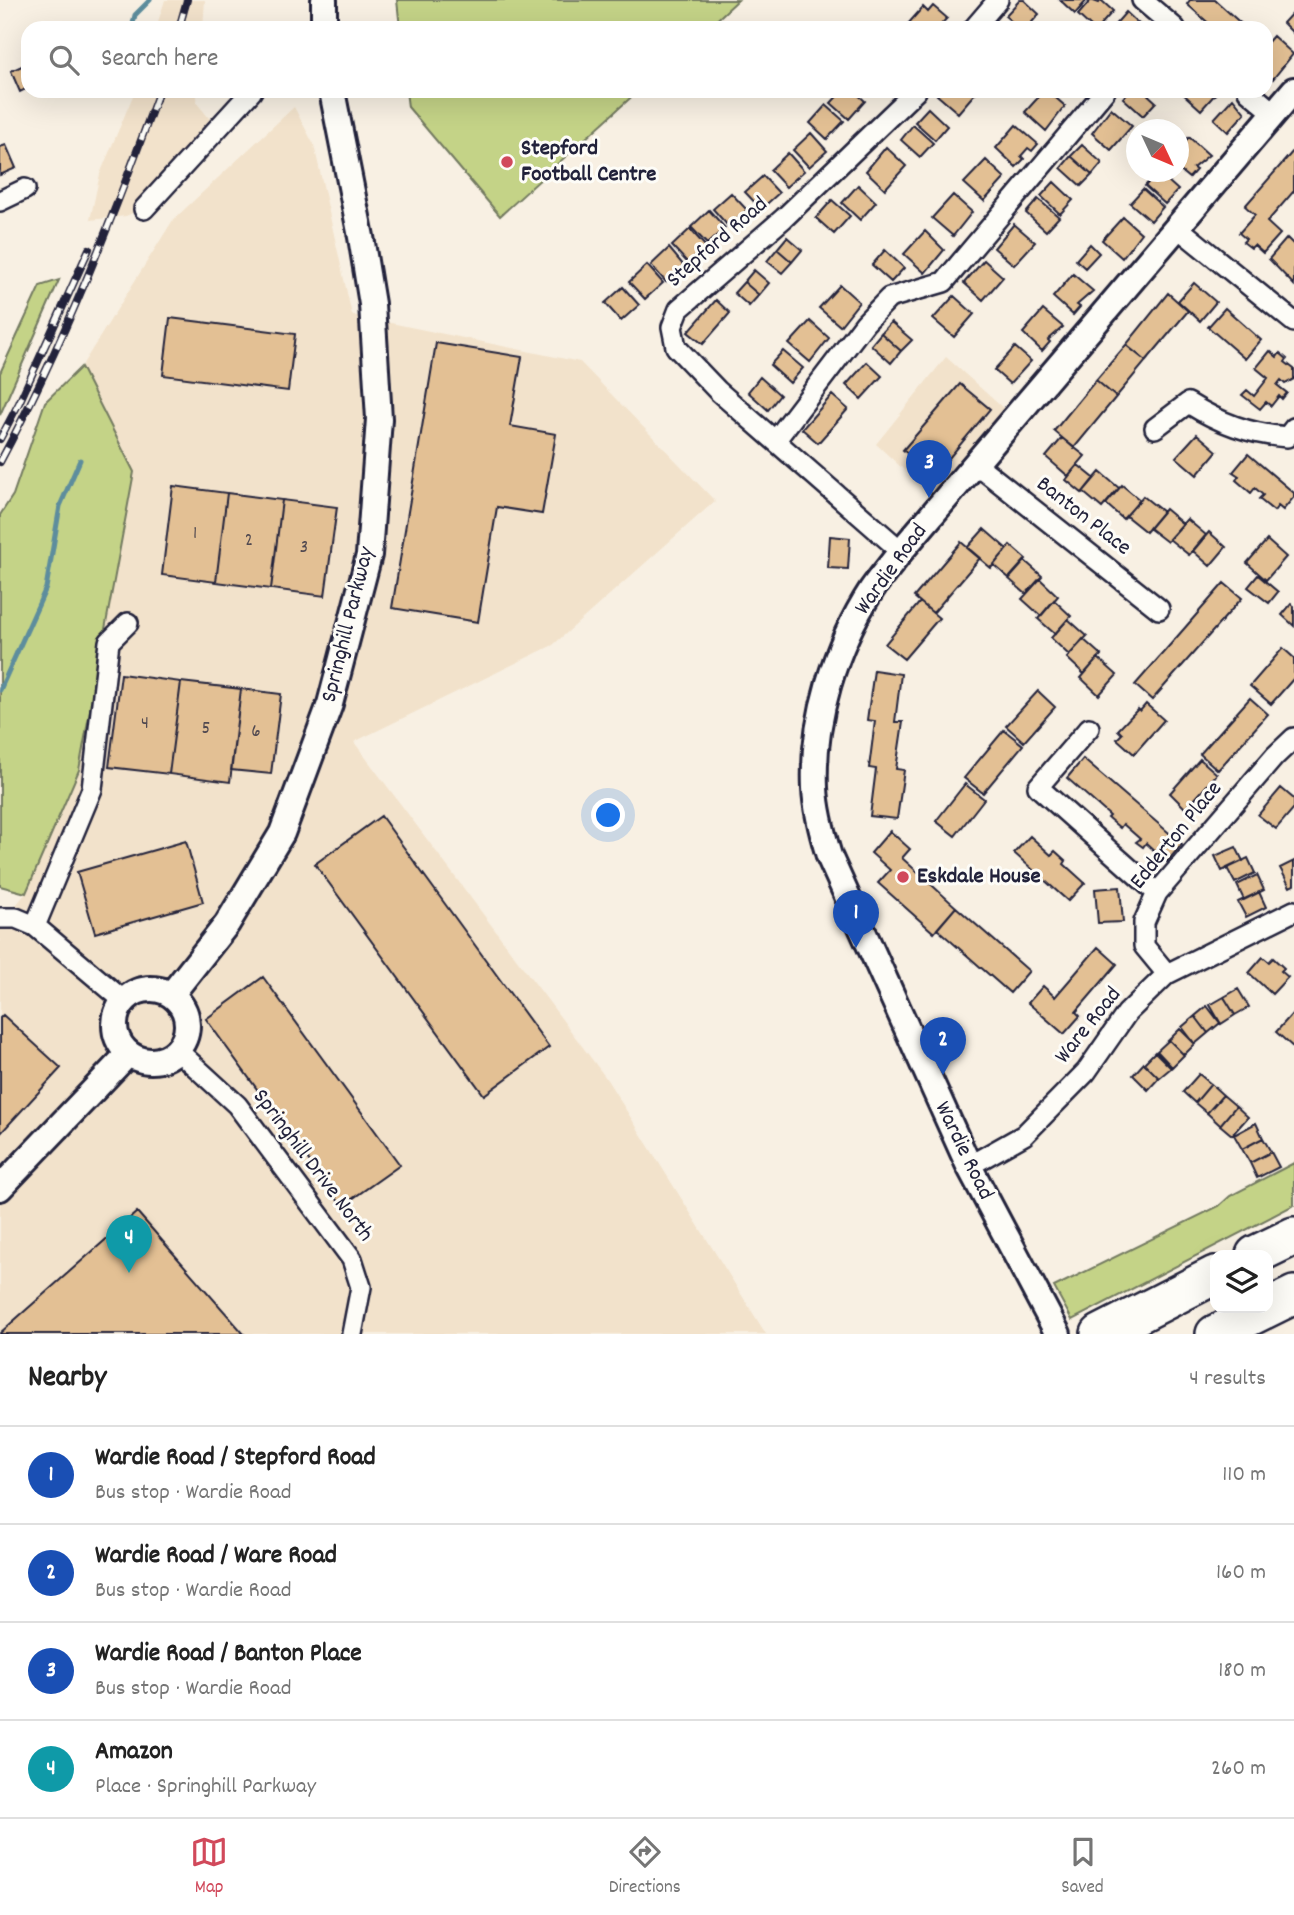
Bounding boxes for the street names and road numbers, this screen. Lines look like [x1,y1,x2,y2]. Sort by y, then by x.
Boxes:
street label: Stepford Road [660,189,776,297]
street label: Banton Place [1028,469,1138,565]
street label: Wardie Road [848,517,936,623]
street label: Springhill Parkway [314,543,384,706]
street label: Edderton Place [1123,775,1231,897]
street label: Ware Road [1048,980,1130,1072]
street label: Springhill Drive North [243,1083,381,1249]
street label: Wardie Road [925,1096,1001,1206]

